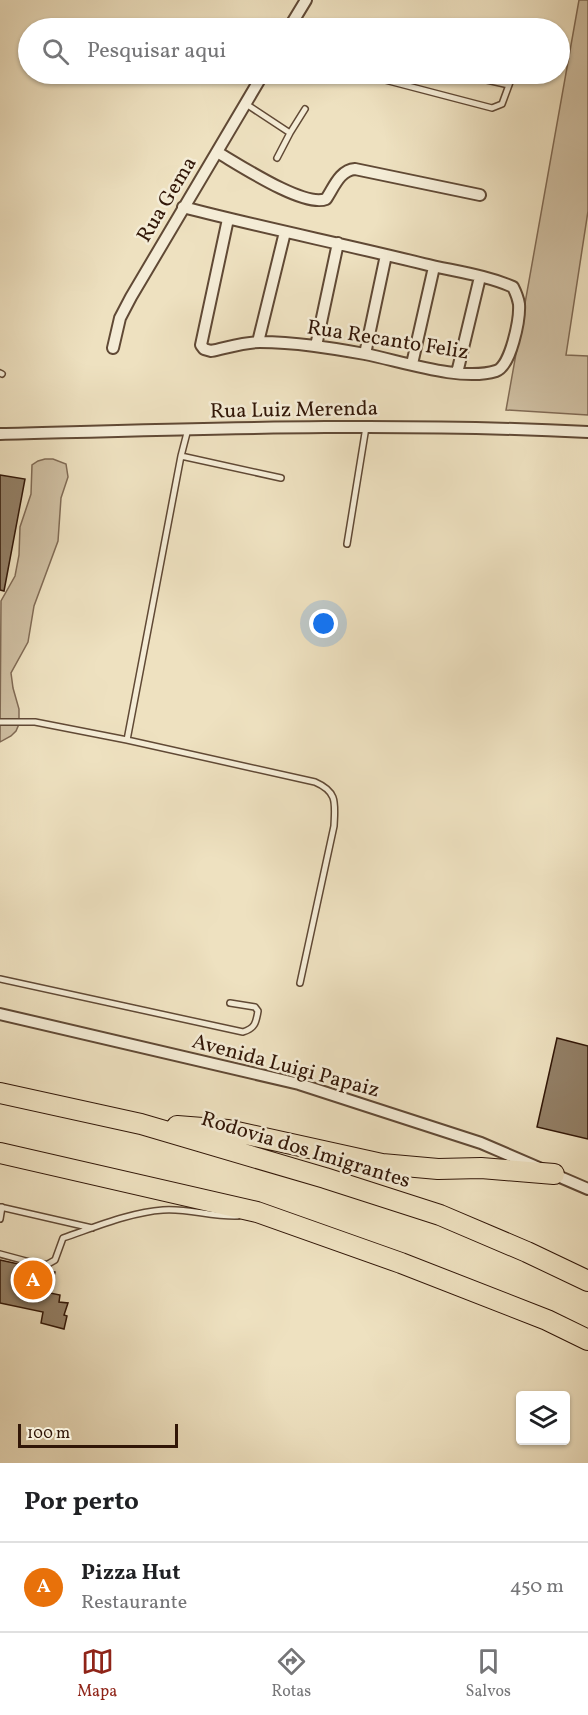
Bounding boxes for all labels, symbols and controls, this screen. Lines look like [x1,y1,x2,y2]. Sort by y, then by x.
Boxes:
search box [18,18,570,84]
icon: search [39,35,72,68]
text: Pesquisar aqui [87,36,226,67]
street label: Rua Gema [130,151,204,248]
street label: Rua Recanto Feliz [305,313,471,368]
street label: Rua Luiz Merenda [210,395,378,426]
your location [309,609,338,638]
street label: Avenida Luigi Papaiz [189,1027,383,1105]
street label: Rodovia dos Imigrantes [197,1105,414,1196]
pin: A [14,1258,52,1302]
map controls [516,1391,570,1445]
button: layers [516,1391,570,1445]
scale bar [18,1421,178,1448]
text: 100 m [27,1423,70,1445]
text: Por perto [24,1484,139,1520]
text: Pizza Hut [81,1558,181,1589]
text: A [36,1573,51,1601]
text: 450 m [510,1573,564,1601]
text: Restaurante [81,1589,187,1617]
tab: Mapa [77,1645,117,1703]
tab: Rotas [272,1645,311,1703]
tab: Salvos [466,1645,511,1703]

